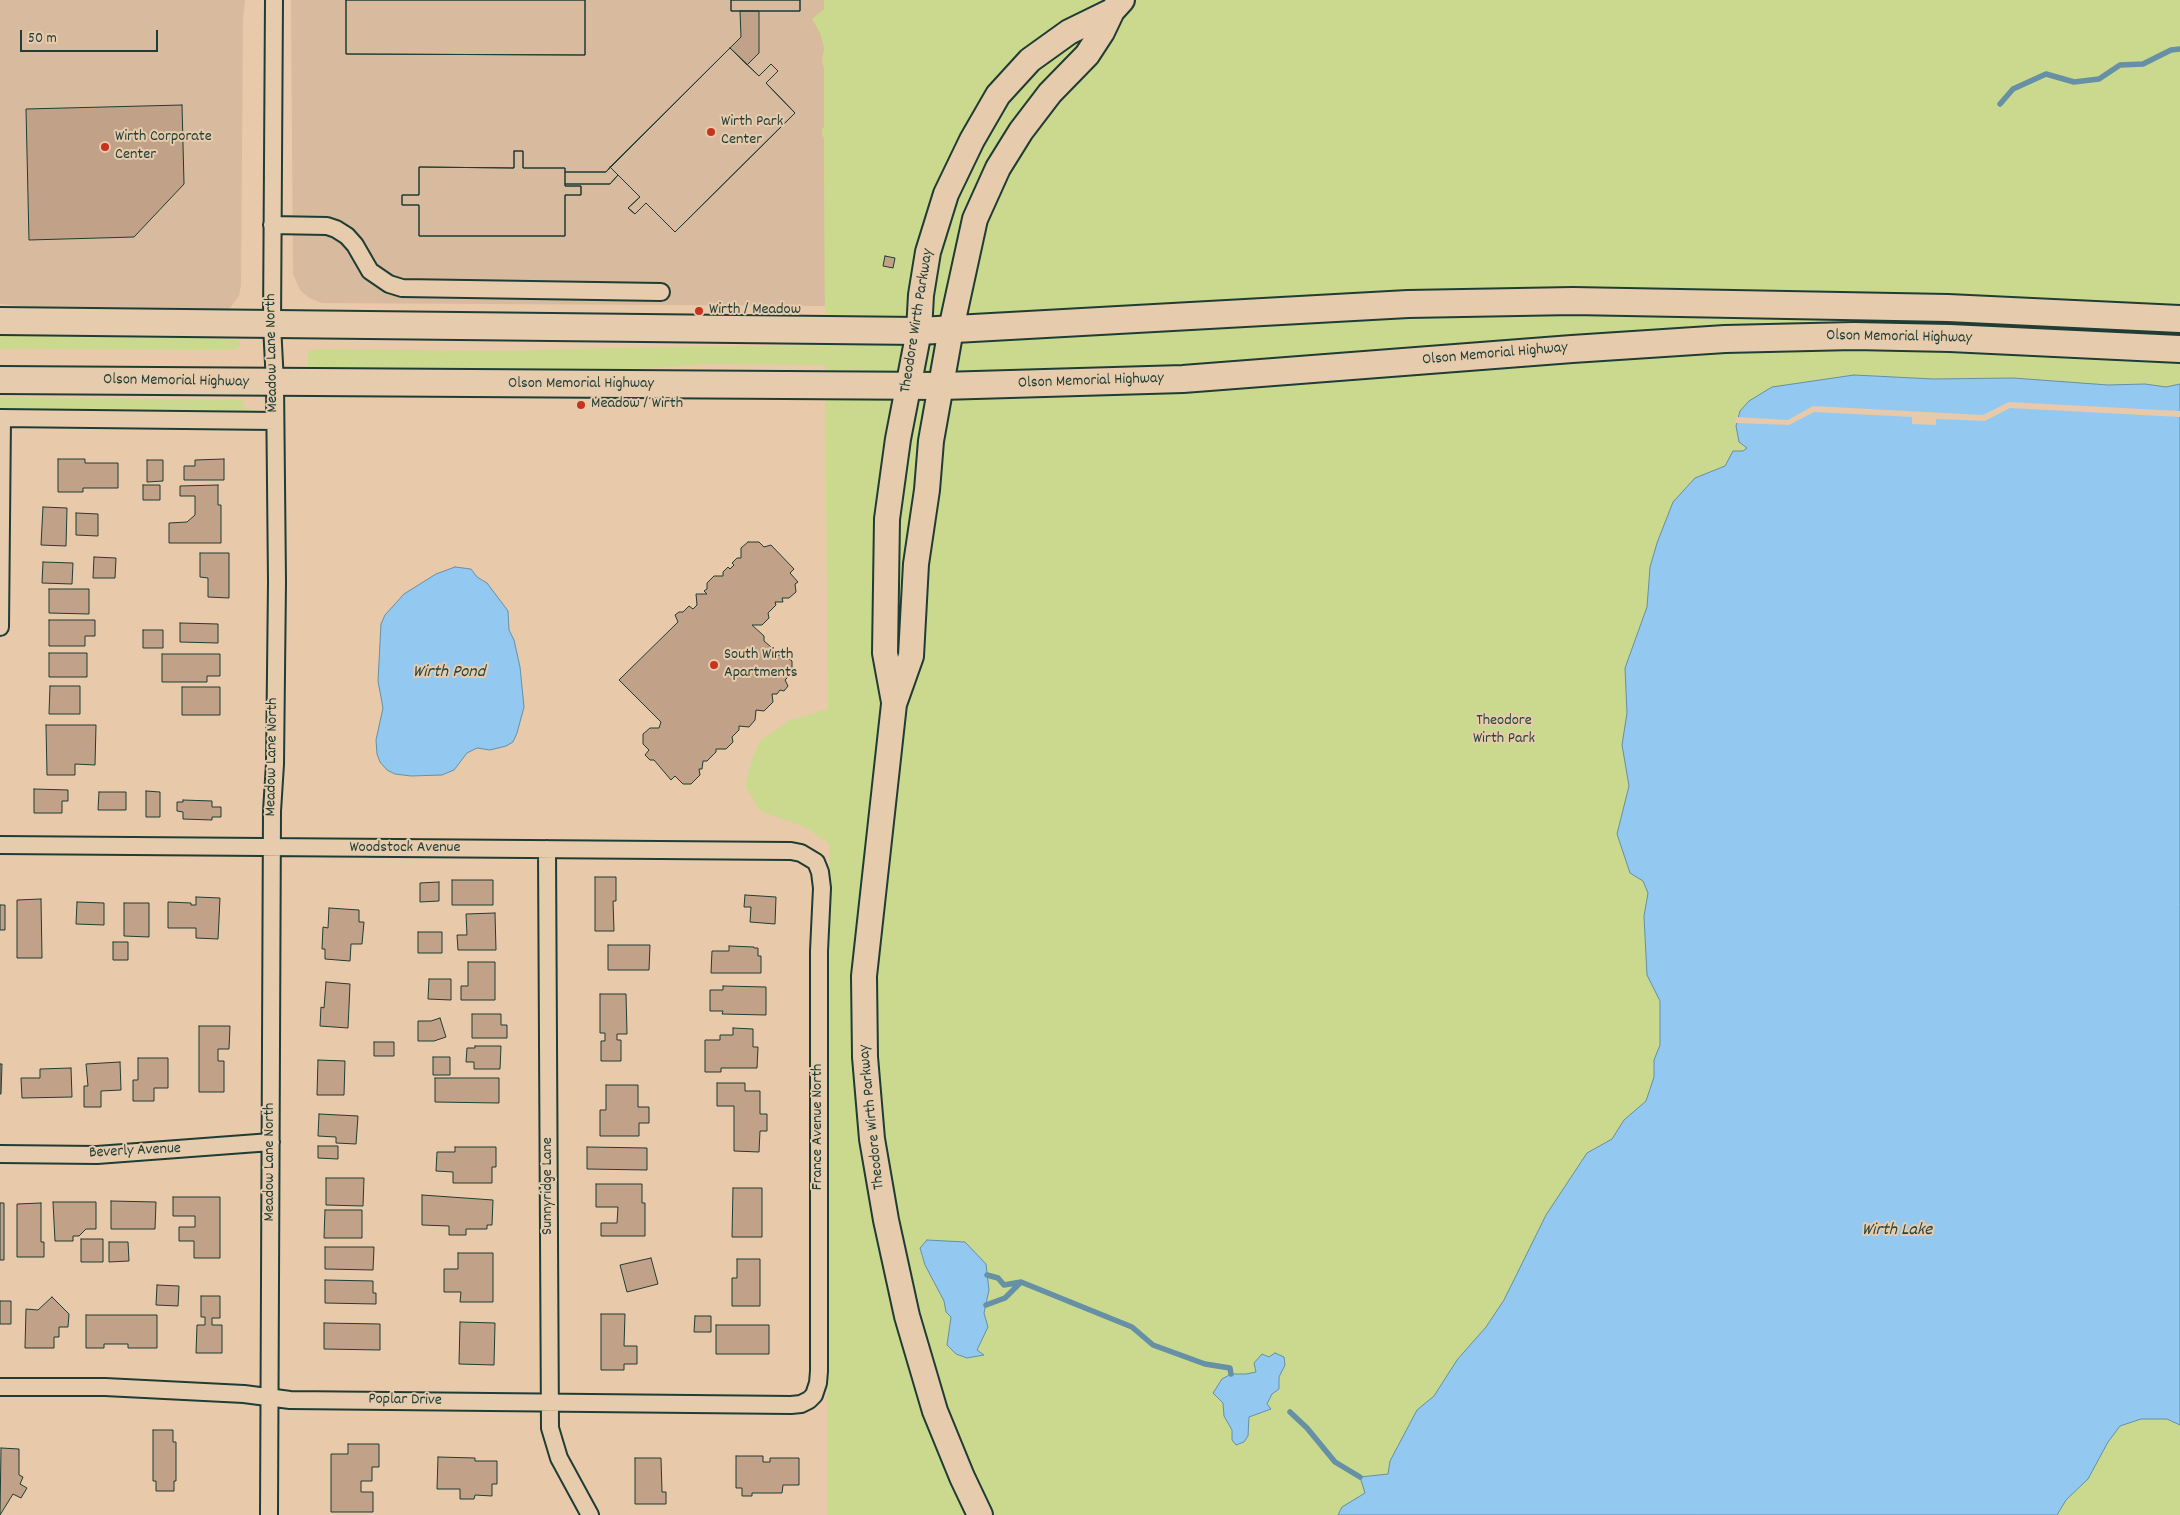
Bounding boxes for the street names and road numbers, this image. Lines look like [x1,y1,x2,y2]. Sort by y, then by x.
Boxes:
street label: Theodore Wirth Parkway [897,248,939,394]
street label: Meadow Lane North [262,293,284,413]
street label: Olson Memorial Highway [1826,327,1972,349]
street label: Olson Memorial Highway [1421,339,1569,371]
street label: Olson Memorial Highway [1018,370,1164,394]
street label: Olson Memorial Highway [103,371,249,393]
street label: Olson Memorial Highway [508,375,654,395]
street label: Meadow Lane North [262,697,284,817]
street label: Woodstock Avenue [349,839,461,859]
street label: Theodore Wirth Parkway [856,1044,890,1190]
street label: France Avenue North [809,1064,829,1190]
street label: Meadow Lane North [261,1103,281,1221]
street label: Sunnyridge Lane [539,1137,559,1235]
street label: Beverly Avenue [89,1140,181,1164]
street label: Poplar Drive [368,1391,442,1411]

